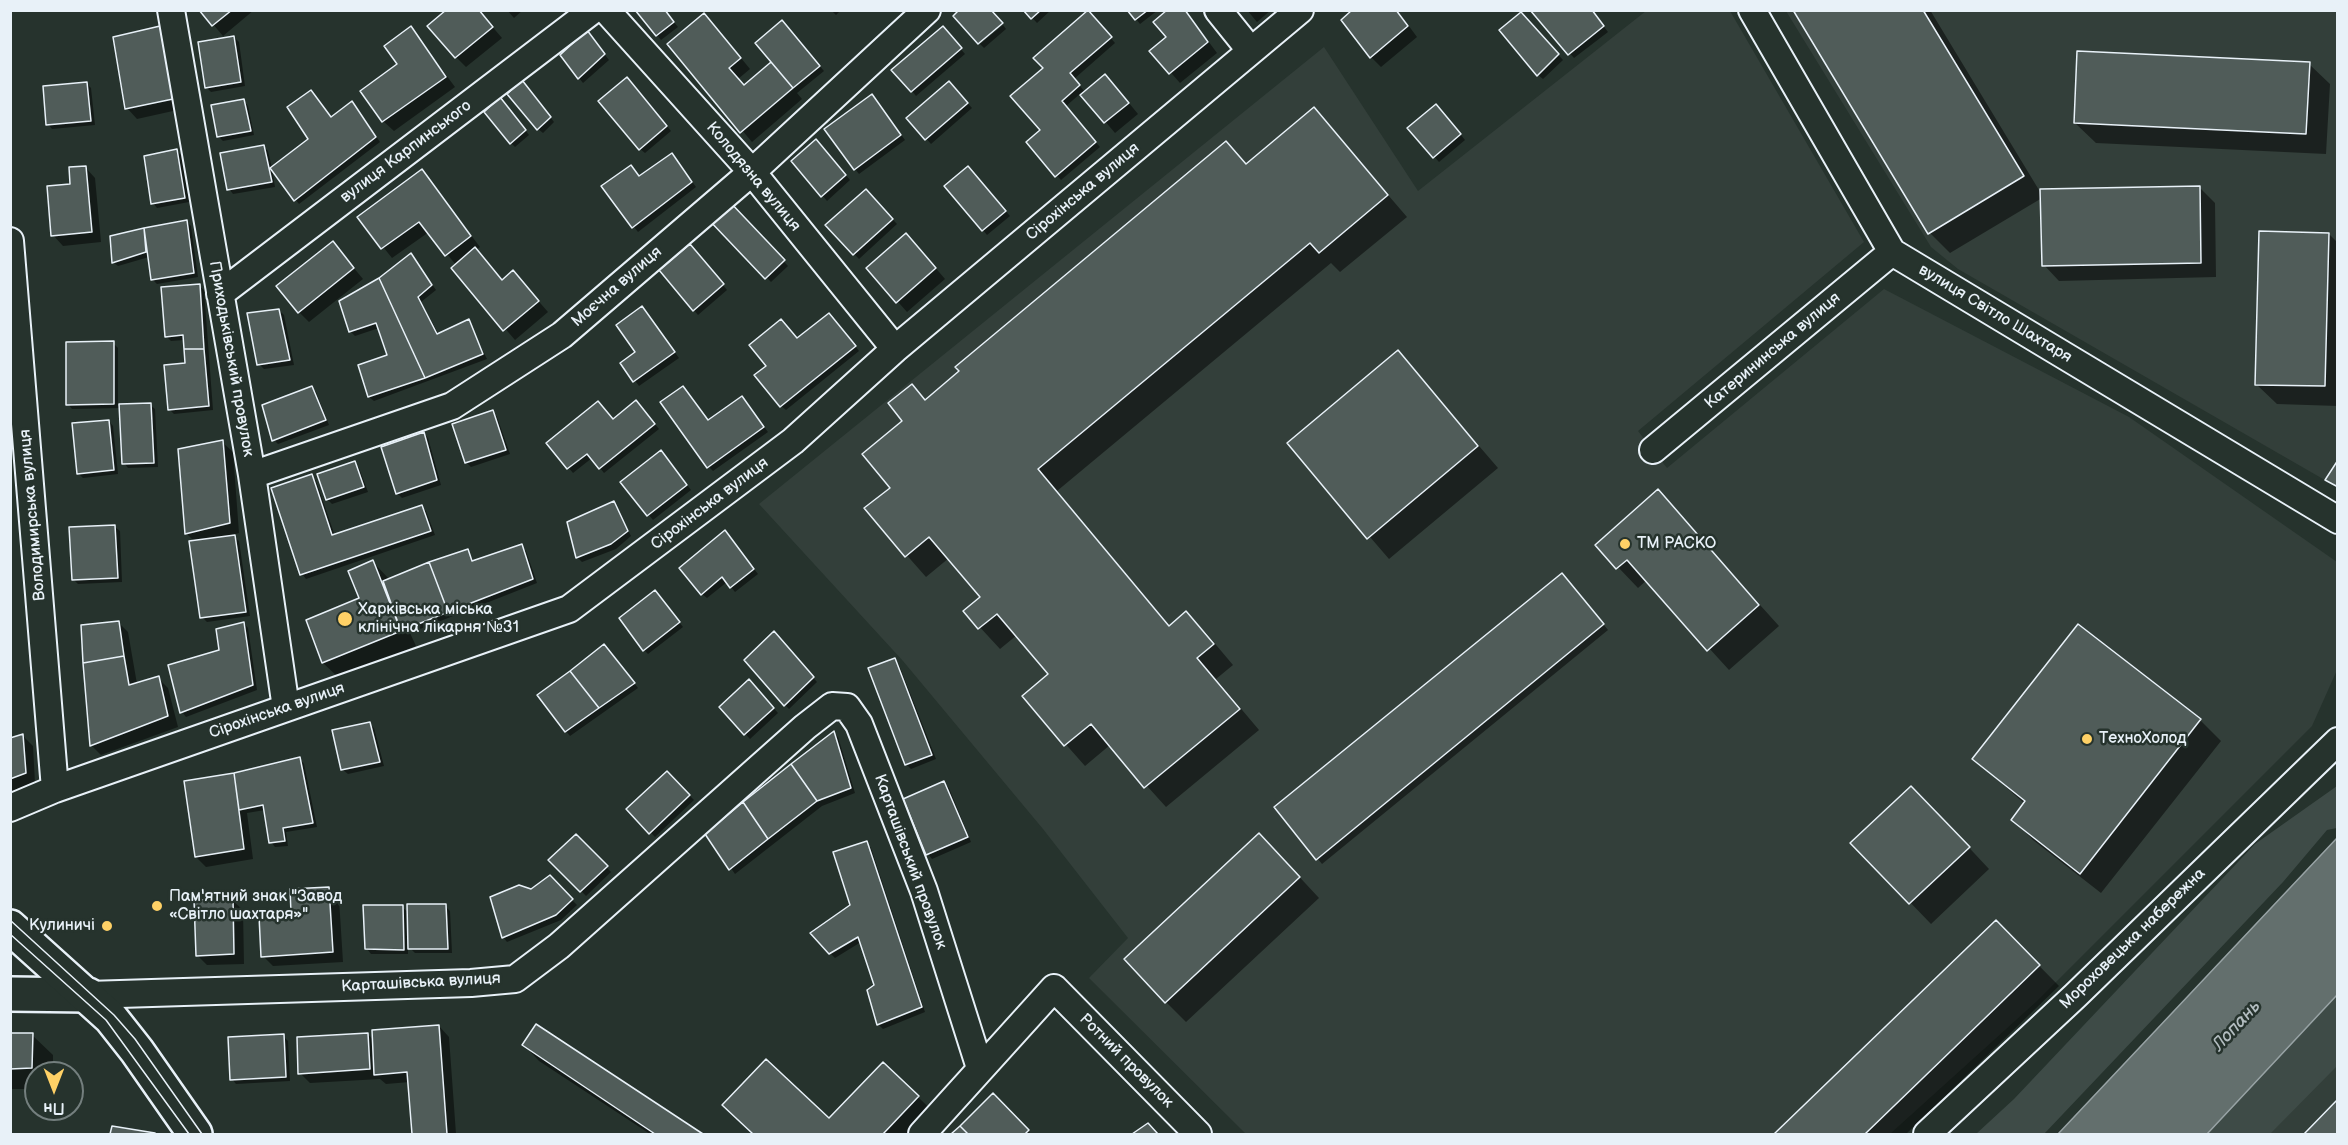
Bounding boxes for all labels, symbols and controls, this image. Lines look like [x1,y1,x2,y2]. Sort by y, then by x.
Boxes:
street label: вулиця Карпинського [337,96,475,208]
street label: Колодязна вулиця [702,118,804,236]
street label: Сірохінська вулиця [1022,139,1144,245]
street label: Моєчна вулиця [568,243,666,331]
street label: Приходьківський провулок [204,260,258,458]
street label: вулиця Світло Шахтаря [1915,261,2075,367]
street label: Катерининська вулиця [1701,289,1845,413]
street label: Володимирська вулиця [16,428,50,602]
street label: Сірохінська вулиця [648,454,772,554]
place label: ТМ РАСКО [1637,534,1716,554]
marker: ТМ РАСКО [1618,537,1632,551]
place label: Харківська міська клінічна лікарня №31 [358,600,519,638]
marker: Харківська міська клінічна лікарня №31 [336,610,354,628]
street label: Сірохінська вулиця [207,679,347,743]
place label: ТехноХолод [2099,729,2186,749]
marker: ТехноХолод [2080,732,2094,746]
street label: Карташівський провулок [869,772,951,952]
street label: Мороховецька набережна [2056,864,2210,1014]
place label: Пам'ятний знак "Завод «Світло шахтаря»" [169,887,342,925]
marker: Пам'ятний знак "Завод «Світло шахтаря»" [150,899,164,913]
place label: Кулиничі [29,916,95,936]
marker: Кулиничі [100,919,114,933]
street label: Карташівська вулиця [341,969,501,997]
water label: Лопань [2208,996,2266,1056]
street label: Ротний провулок [1075,1010,1177,1112]
north arrow [24,1061,84,1121]
text: Пн [43,1098,65,1117]

